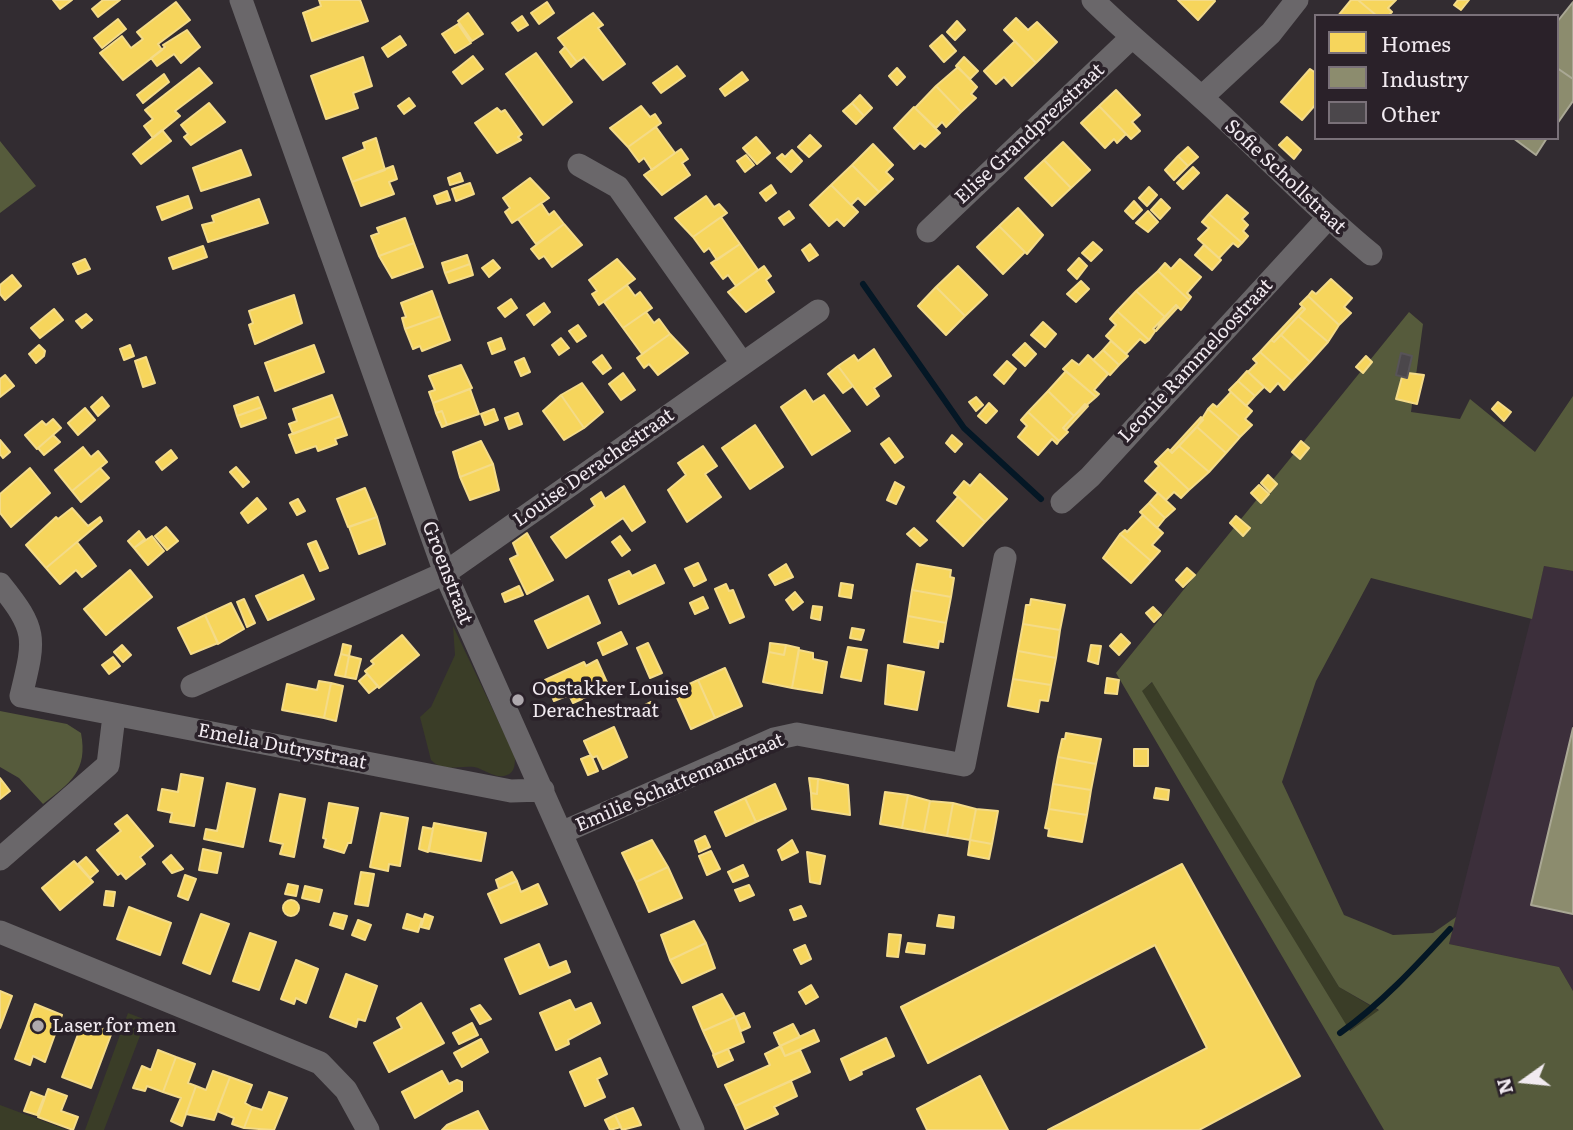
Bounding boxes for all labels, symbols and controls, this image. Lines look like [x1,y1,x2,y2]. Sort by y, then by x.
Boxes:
legend [1314,14,1559,140]
text: Homes [1381,27,1451,58]
street label: Elise Grandprezstraat [951,59,1109,209]
text: Industry [1381,62,1469,93]
text: Other [1381,97,1440,128]
street label: Sofie Schollstraat [1220,115,1350,239]
street label: Leonie Rammeloostraat [1114,274,1278,448]
street label: Louise Derachestraat [509,404,679,532]
street label: Groenstraat [417,518,477,628]
place label: Oostakker Louise Derachestraat [532,678,689,722]
marker: Oostakker Louise Derachestraat [510,692,526,708]
street label: Emelia Dutrystraat [196,719,368,775]
street label: Emilie Schattemanstraat [572,729,788,837]
place label: Laser for men [52,1015,177,1037]
marker: Laser for men [30,1018,46,1034]
north arrow [1489,1046,1559,1116]
text: N [1488,1075,1519,1098]

